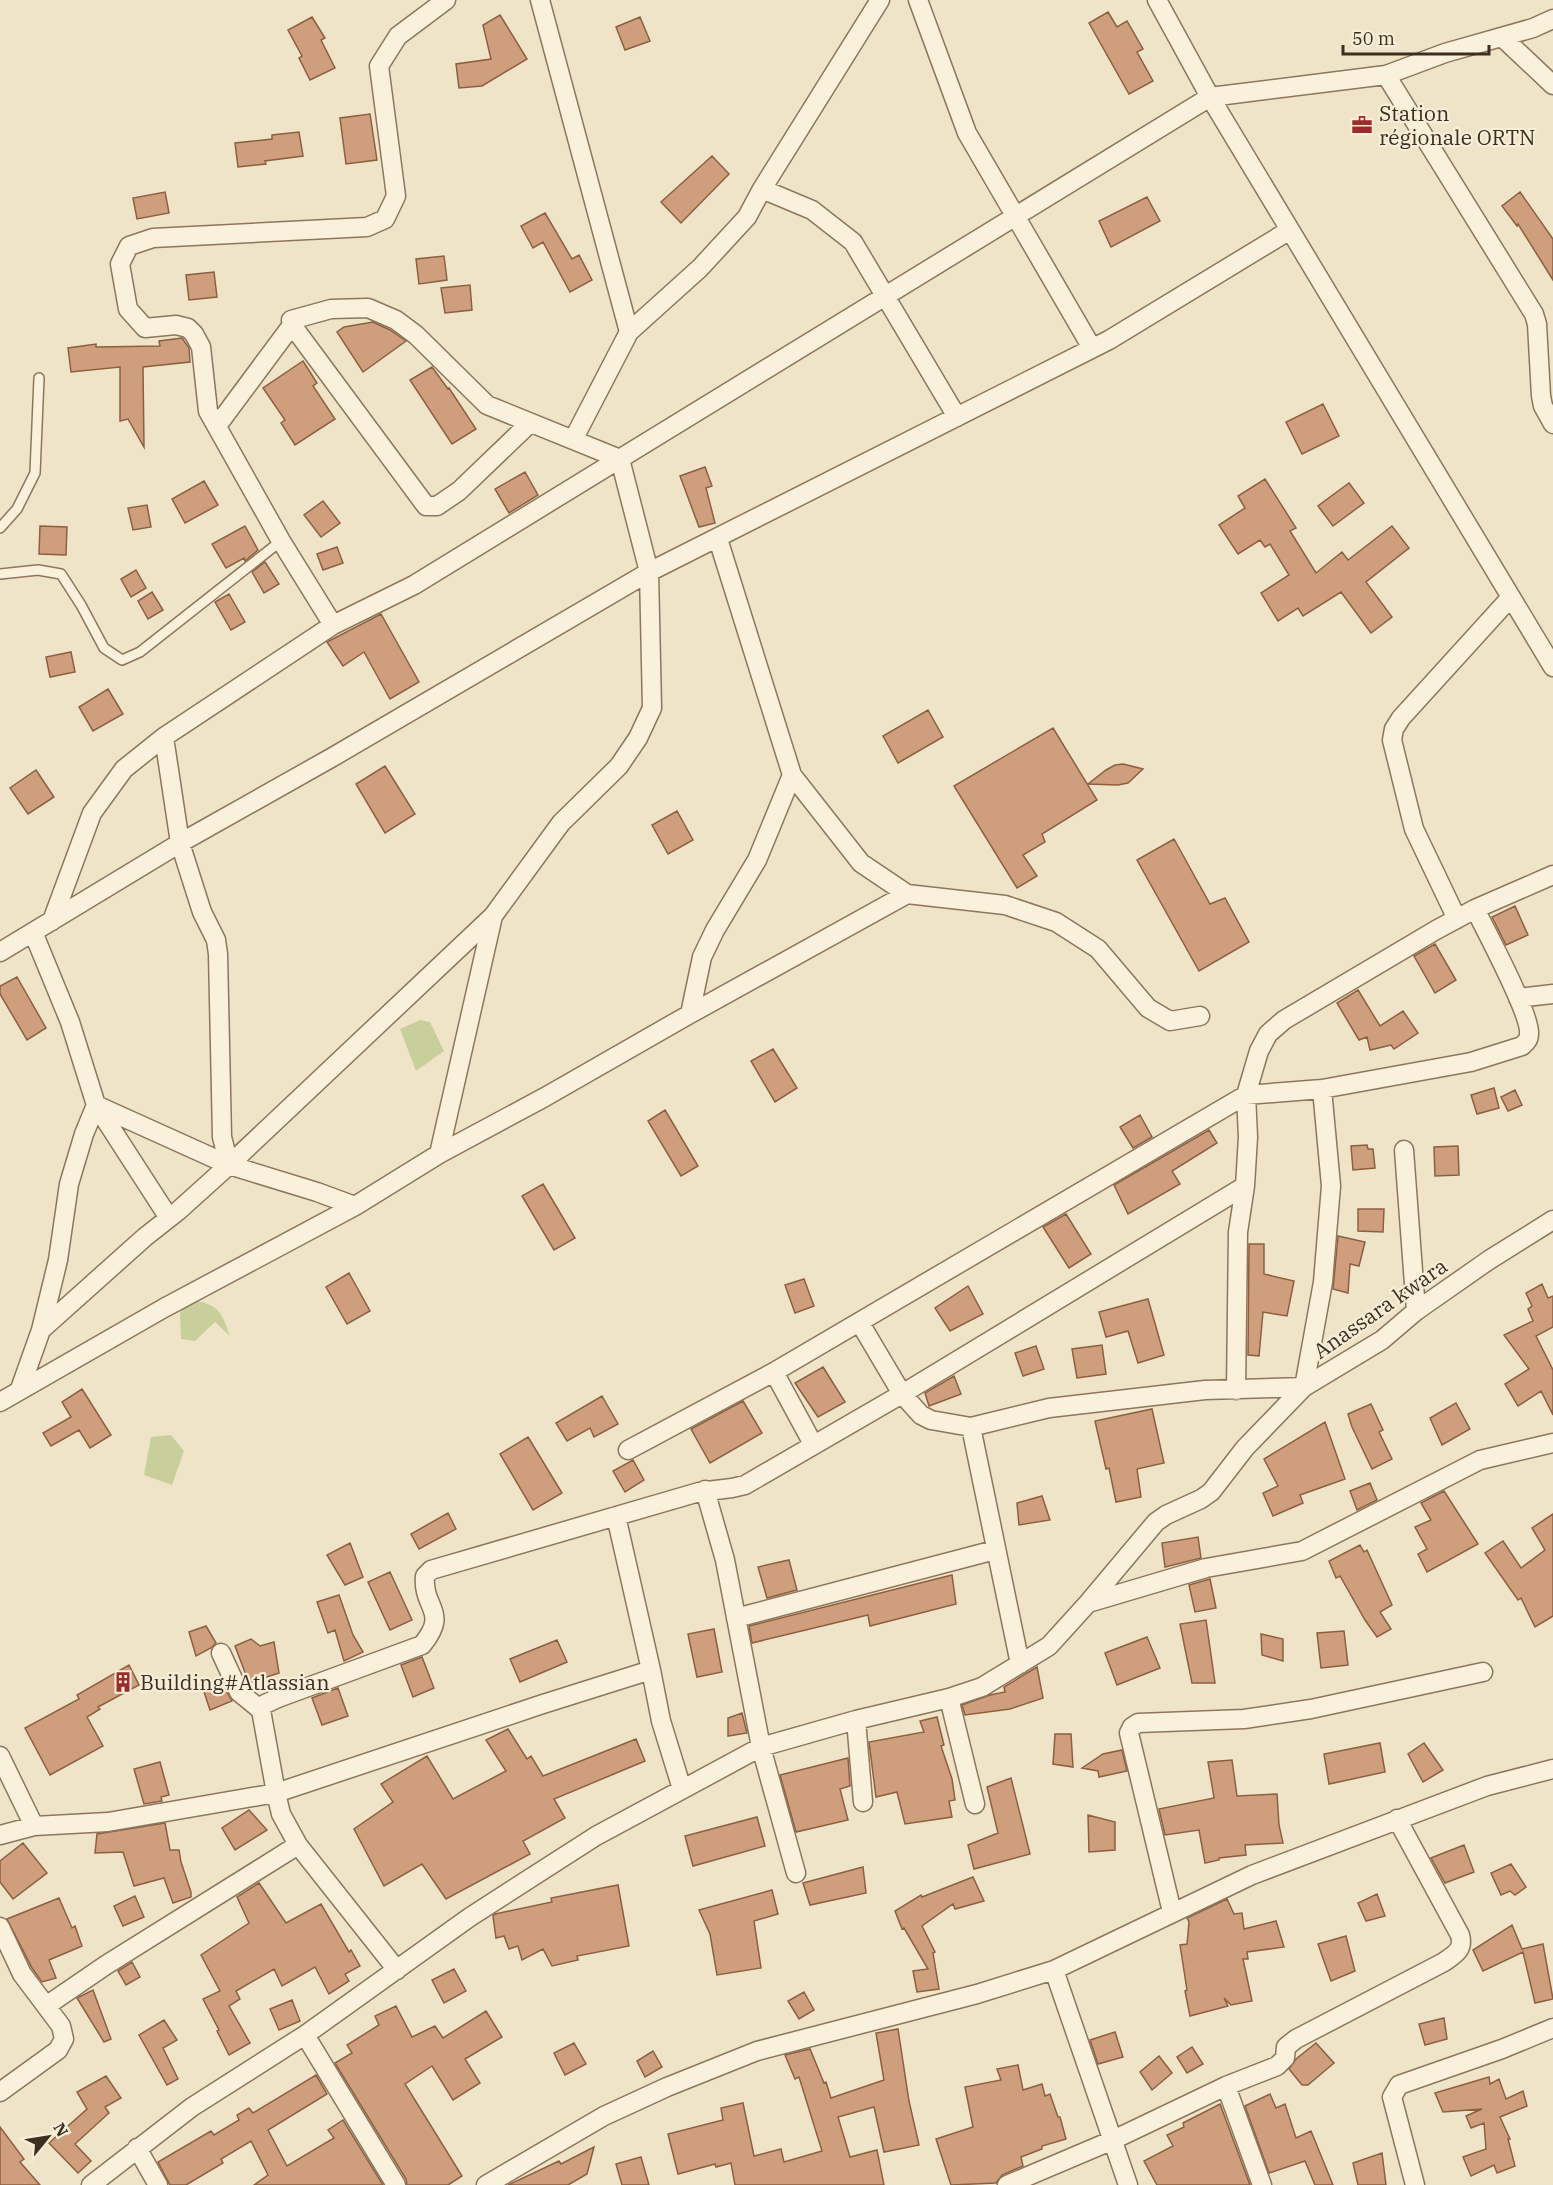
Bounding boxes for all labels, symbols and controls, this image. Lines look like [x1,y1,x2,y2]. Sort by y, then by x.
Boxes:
scale bar [1343,18,1488,56]
text: 50 m [1352,27,1395,50]
place label: Station régionale ORTN [1379,99,1535,151]
office icon: Station régionale ORTN [1350,113,1374,137]
street label: Anassara kwara [1307,1251,1453,1365]
place label: Building#Atlassian [140,1668,330,1696]
building icon: Building#Atlassian [111,1670,135,1694]
north arrow [18,2107,78,2167]
text: N [49,2119,73,2140]

